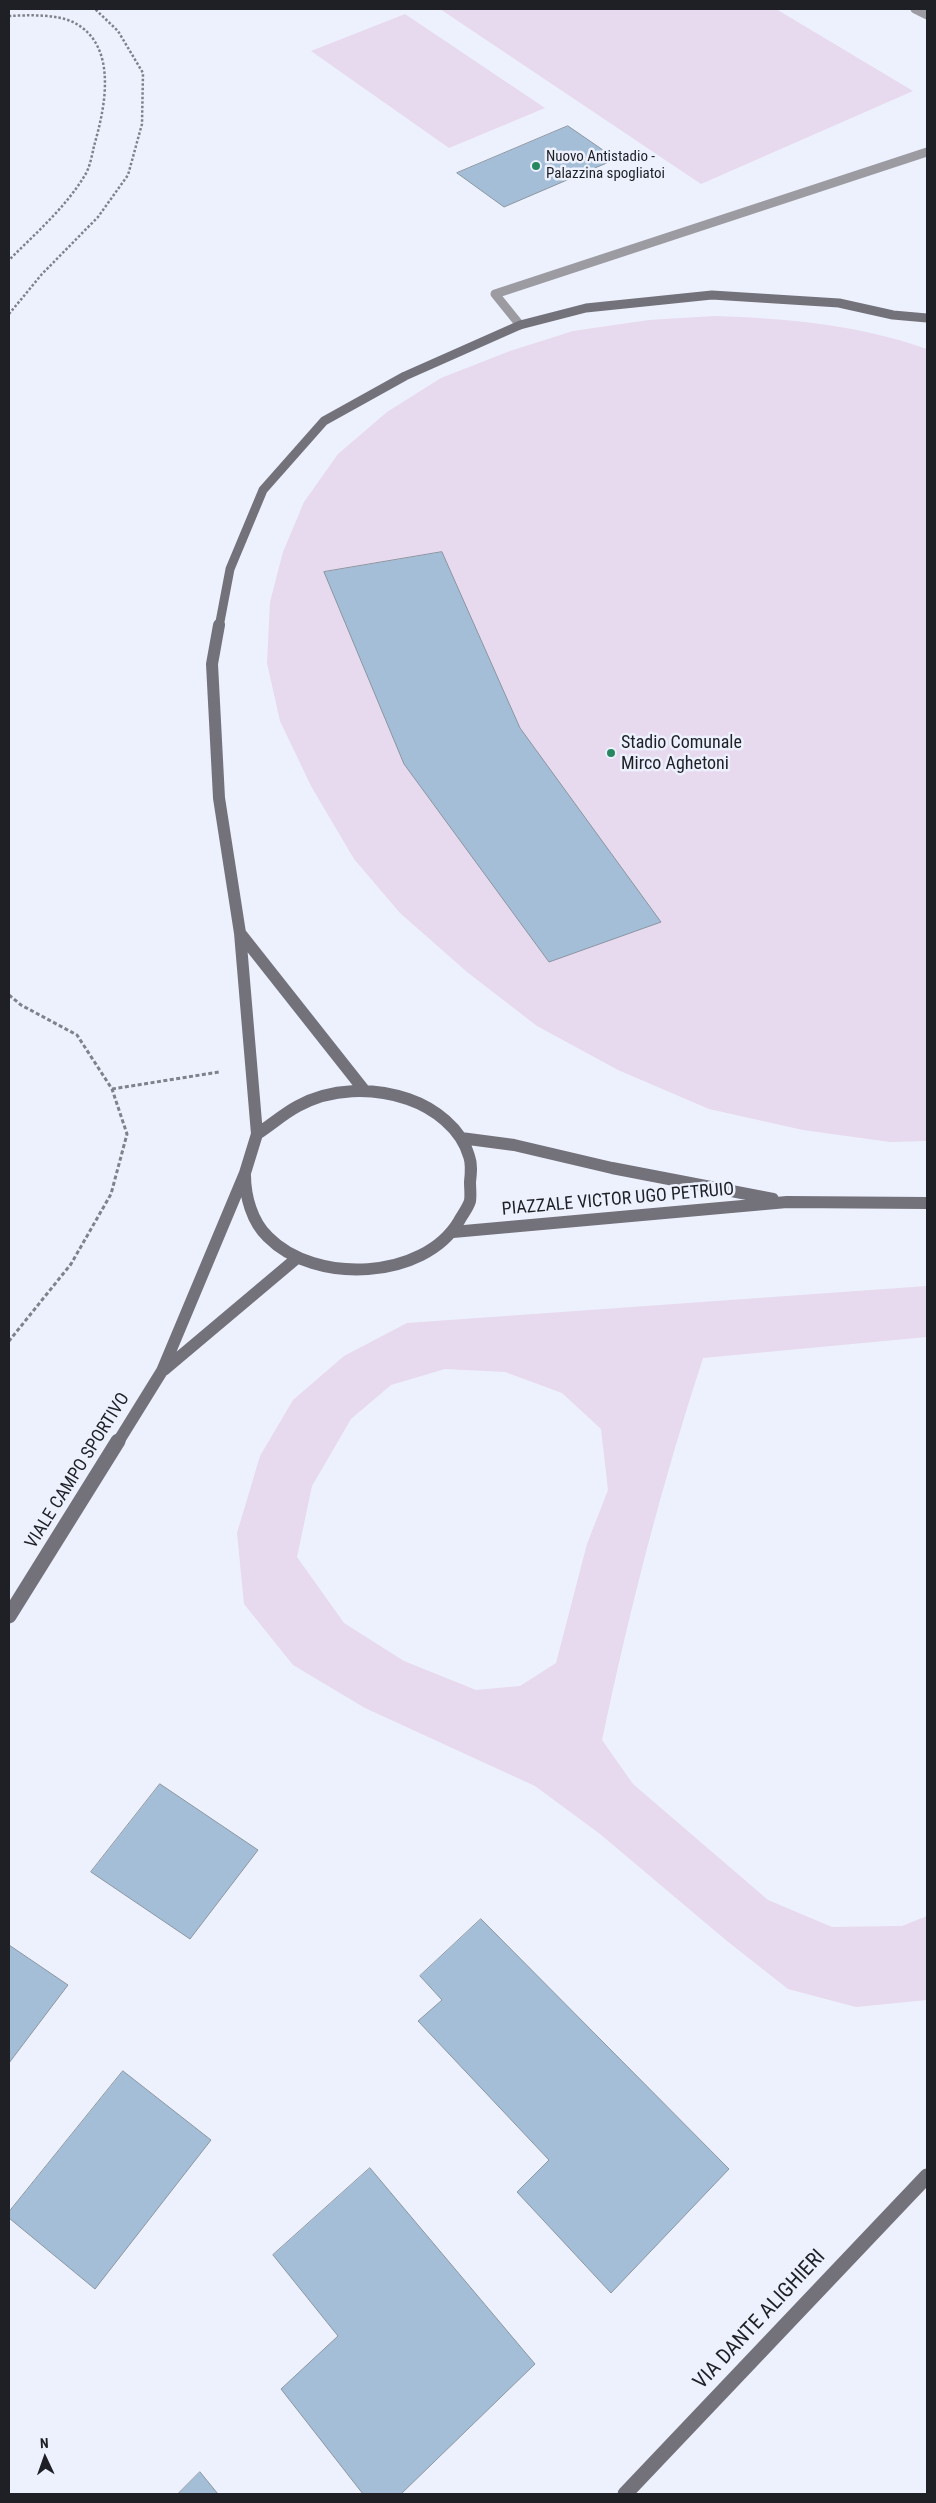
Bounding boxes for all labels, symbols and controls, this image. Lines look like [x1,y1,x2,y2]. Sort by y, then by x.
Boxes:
place label: Nuovo Antistadio - Palazzina spogliatoi [546,148,665,183]
marker: Nuovo Antistadio - Palazzina spogliatoi [530,160,542,172]
place label: Stadio Comunale Mirco Aghetoni [621,732,742,774]
marker: Stadio Comunale Mirco Aghetoni [605,747,617,759]
street label: PIAZZALE VICTOR UGO PETRUIO [501,1179,735,1221]
street label: VIALE CAMPO SPORTIVO [21,1389,135,1553]
street label: VIA DANTE ALIGHIERI [689,2245,831,2395]
north arrow [20,2433,70,2483]
text: N [40,2435,49,2451]

